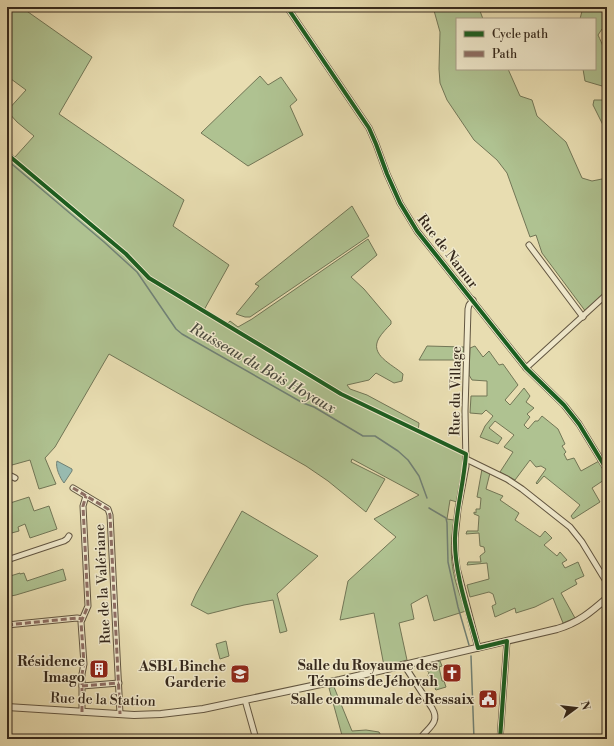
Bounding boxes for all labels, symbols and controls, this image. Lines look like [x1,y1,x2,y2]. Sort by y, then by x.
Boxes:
legend [456,18,596,70]
text: Cycle path [492,27,548,42]
text: Path [492,47,517,62]
street label: Rue de Namur [413,211,482,292]
water label: Ruisseau du Bois Hoyaux [185,318,339,418]
street label: Rue du Village [446,346,466,436]
street label: Rue de la Valériane [91,523,115,644]
place label: Résidence Imago [17,653,85,687]
place label: Salle du Royaume des Témoins de Jéhovah [298,657,438,691]
building icon: Résidence Imago [88,658,110,680]
place label: ASBL Binche Garderie [138,658,226,692]
church icon: Salle du Royaume des Témoins de Jéhovah [441,662,463,684]
school or university icon: ASBL Binche Garderie [229,663,251,685]
public building icon: Salle communale de Ressaix [477,688,499,710]
north arrow [556,688,596,728]
street label: Rue de la Station [50,689,157,711]
place label: Salle communale de Ressaix [291,691,475,709]
text: N [577,700,593,712]

